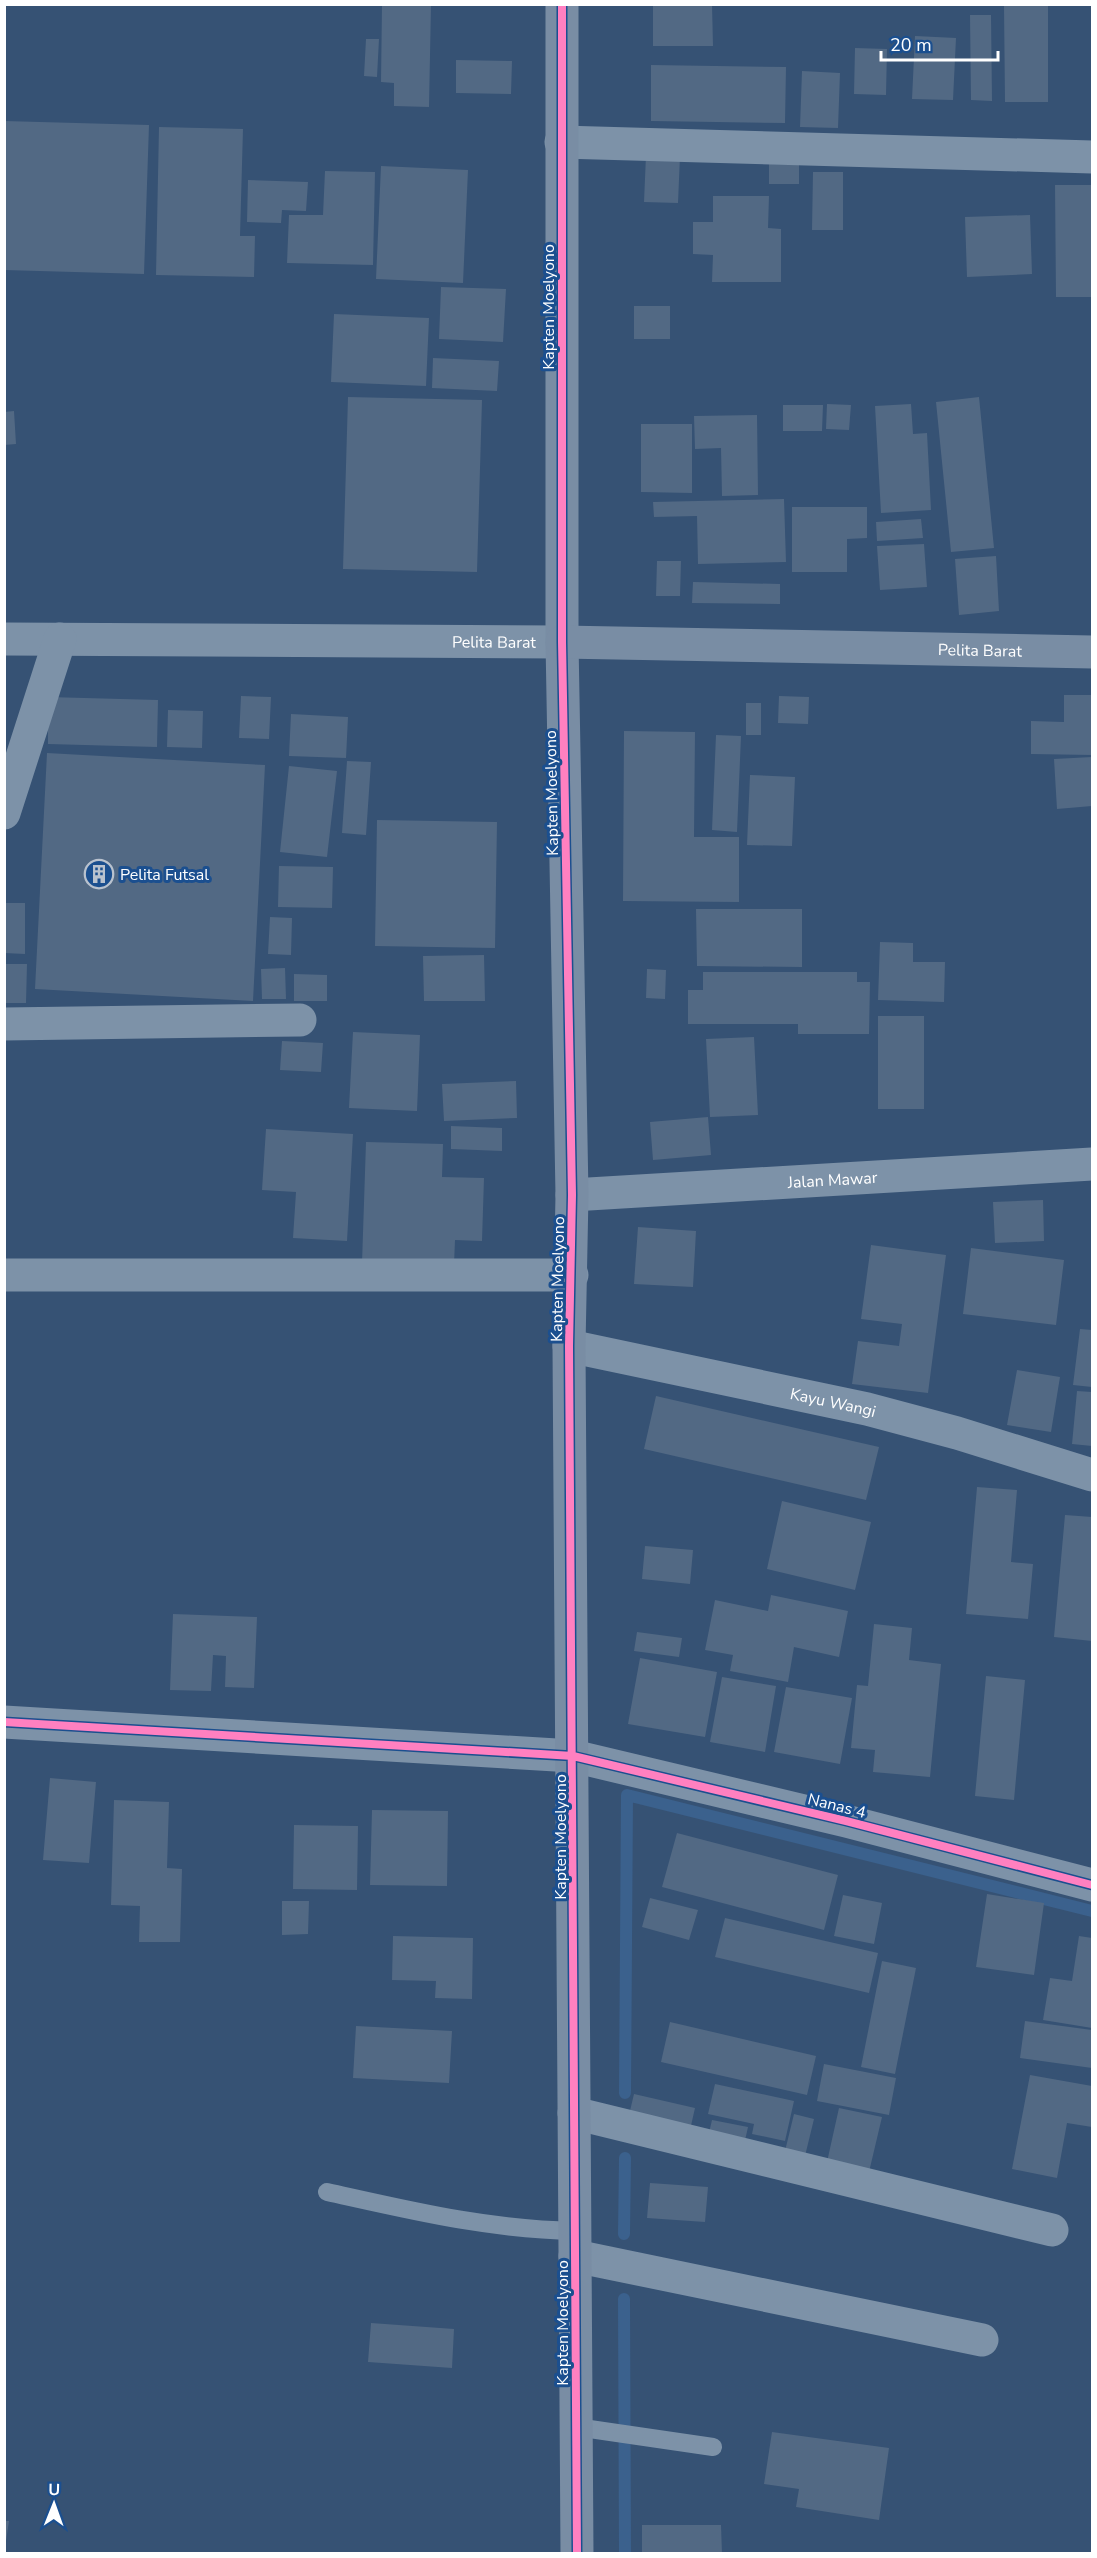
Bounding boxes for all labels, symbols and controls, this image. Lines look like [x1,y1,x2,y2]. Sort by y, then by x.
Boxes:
scale bar [881,24,998,62]
text: 20 m [890,33,932,57]
street label: Kapten Moelyono [538,244,560,370]
street label: Pelita Barat [452,631,536,654]
street label: Pelita Barat [938,639,1023,663]
street label: Kapten Moelyono [540,730,564,856]
building icon: Pelita Futsal [83,858,115,890]
place label: Pelita Futsal [120,864,209,886]
street label: Jalan Mawar [786,1167,878,1194]
street label: Kapten Moelyono [546,1216,570,1342]
street label: Kayu Wangi [788,1383,878,1423]
street label: Kapten Moelyono [550,1774,572,1900]
street label: Nanas 4 [805,1788,869,1824]
street label: Kapten Moelyono [552,2260,574,2386]
north arrow [24,2474,84,2534]
text: U [48,2479,60,2501]

